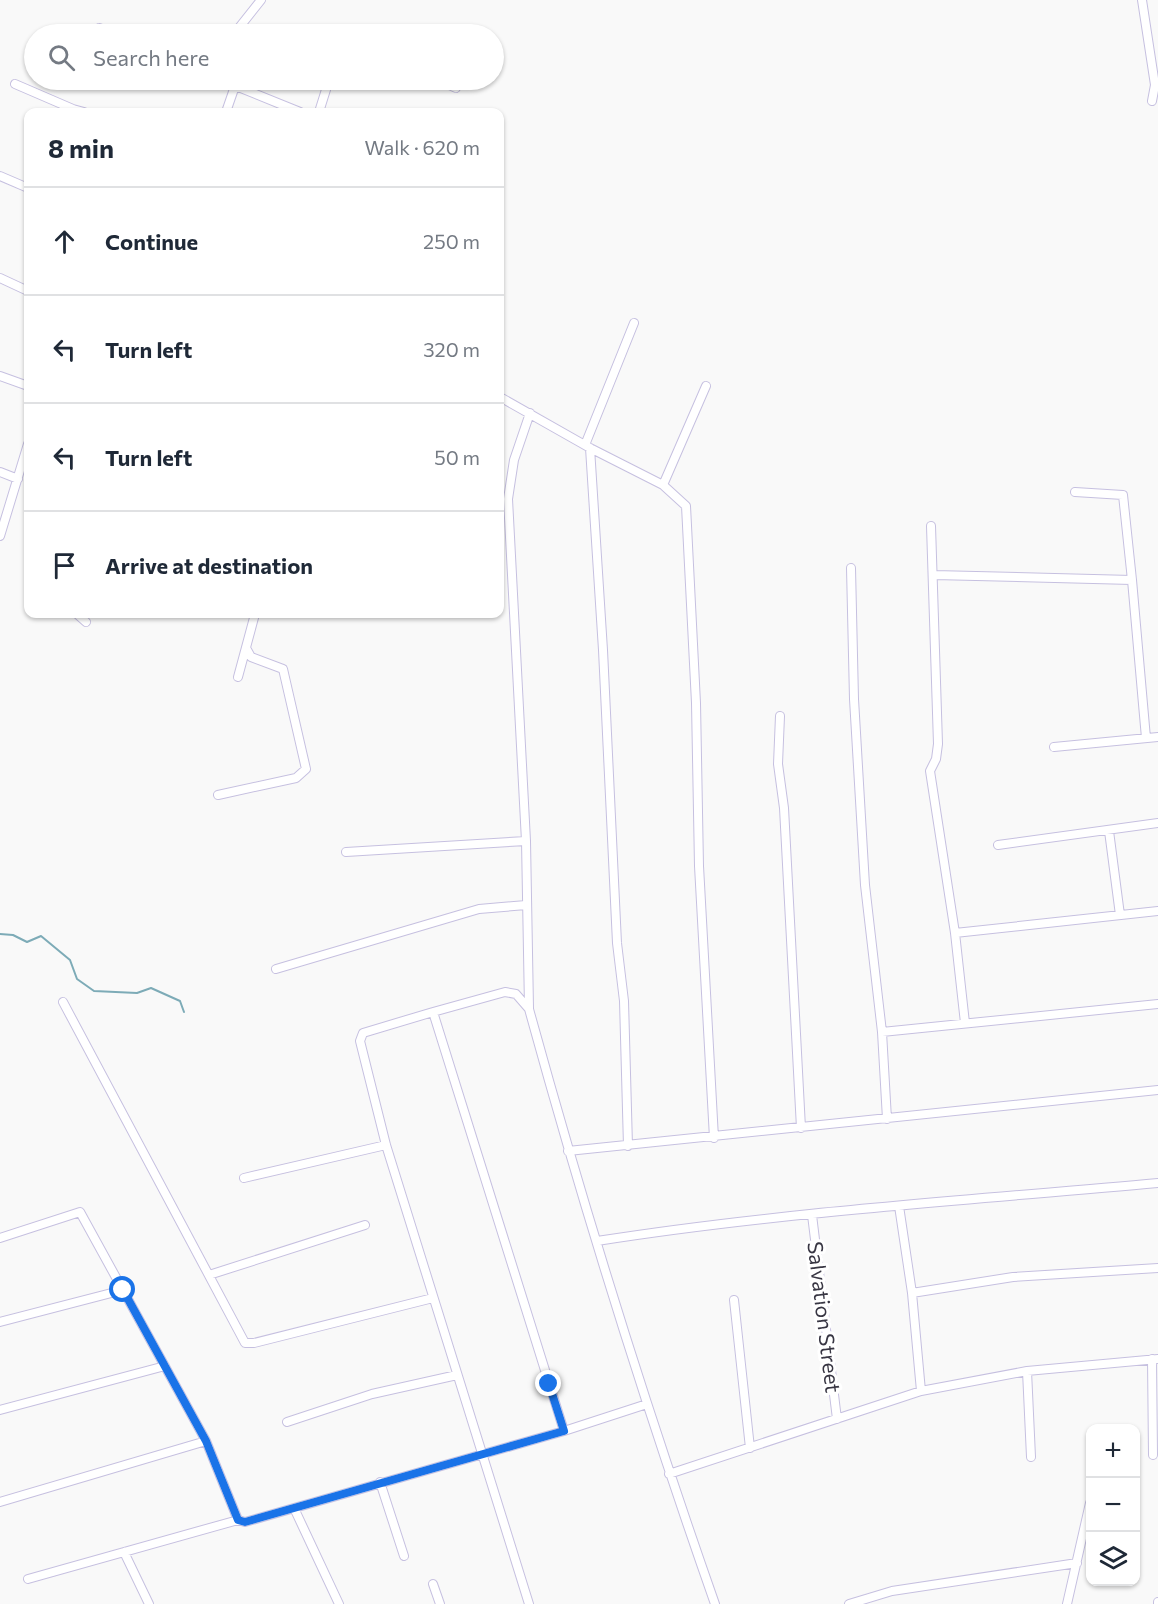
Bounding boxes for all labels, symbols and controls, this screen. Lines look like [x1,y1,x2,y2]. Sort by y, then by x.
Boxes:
search box [24,24,504,90]
icon: search [45,41,78,74]
text: Search here [93,44,209,71]
text: 8 min [48,132,114,163]
text: Walk · 620 m [364,135,480,159]
icon: ahead [48,225,81,258]
text: Continue [105,228,198,255]
text: 250 m [423,229,480,253]
icon: left [48,333,81,366]
text: Turn left [105,336,192,363]
text: 320 m [423,337,480,361]
icon: left [48,441,81,474]
text: Turn left [105,444,192,471]
text: 50 m [434,445,480,469]
icon: arrive [48,549,81,582]
text: Arrive at destination [105,552,313,579]
street label: Salvation Street [803,1240,847,1394]
route start [109,1276,135,1302]
route end [535,1370,561,1396]
map controls [1086,1424,1140,1586]
button: + [1086,1424,1140,1478]
button: − [1086,1478,1140,1532]
button: layers [1086,1532,1140,1586]

